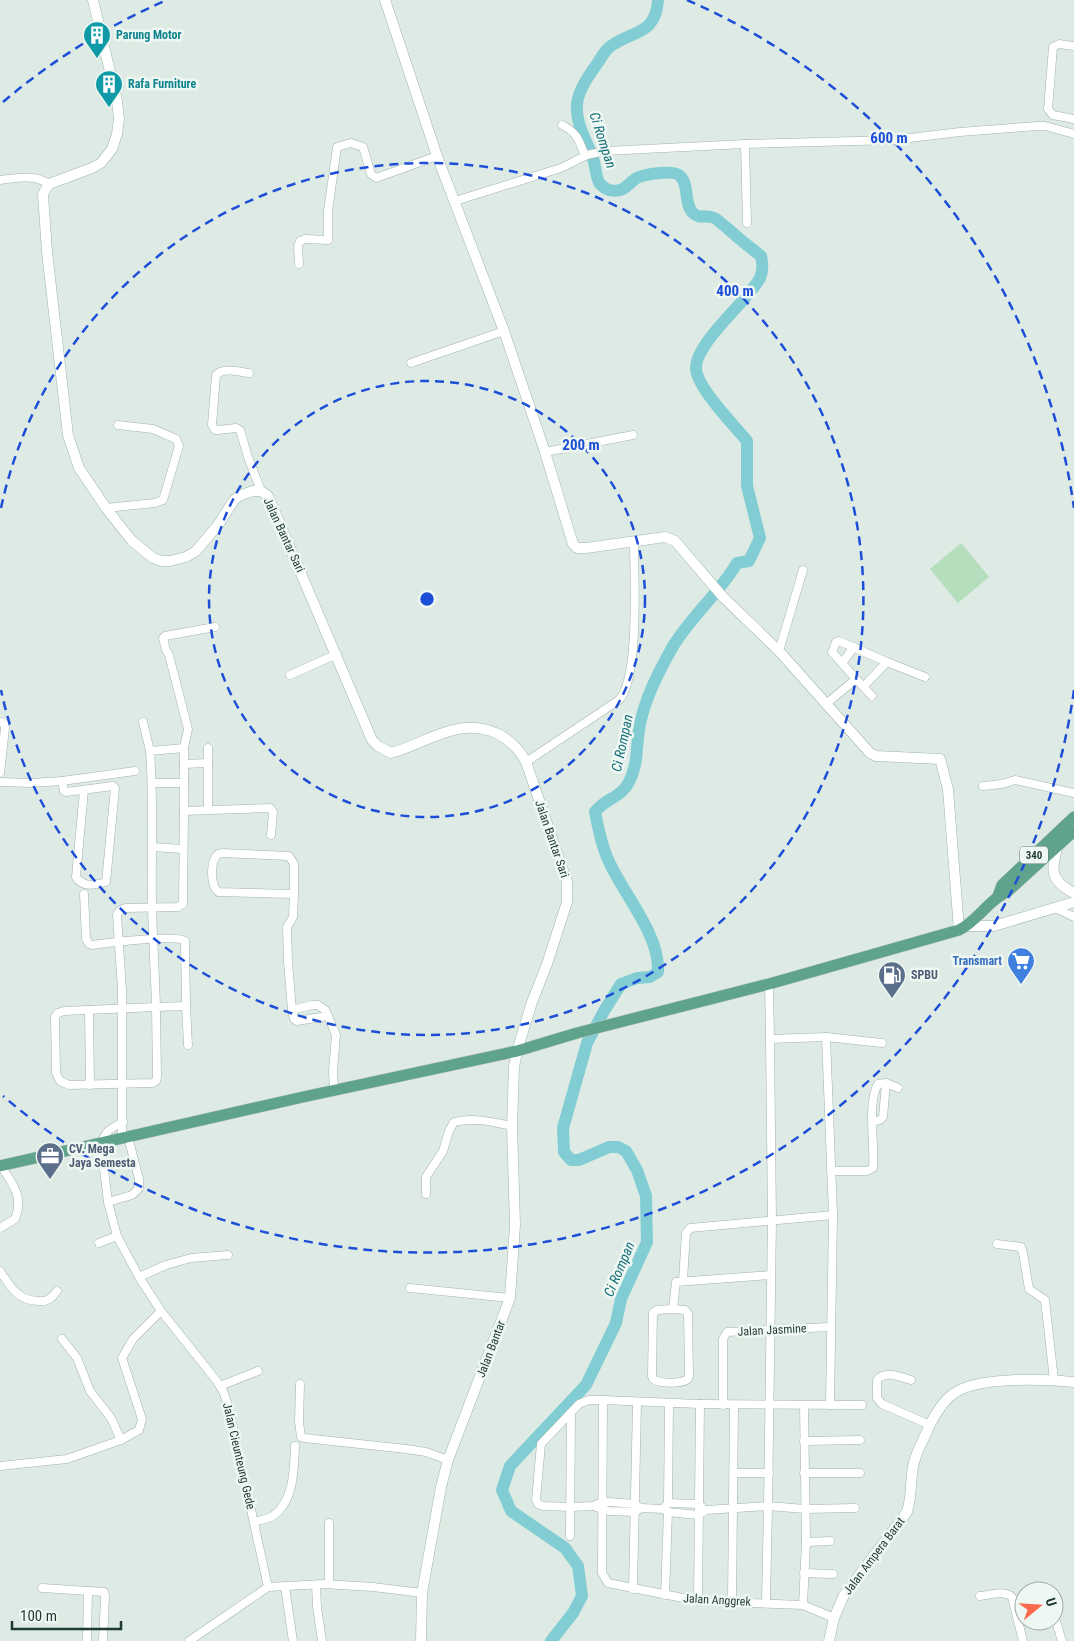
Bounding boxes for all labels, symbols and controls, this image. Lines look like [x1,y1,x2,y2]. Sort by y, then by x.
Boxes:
building icon: Parung Motor [82,20,112,59]
place label: Parung Motor [116,28,182,42]
building icon: Rafa Furniture [94,69,124,108]
place label: Rafa Furniture [128,77,196,91]
water label: Ci Rompan [586,110,620,170]
text: 600 m [870,129,908,147]
text: 400 m [716,282,754,300]
text: 200 m [562,436,600,454]
street label: Jalan Bantar Sari [261,495,307,575]
centre of rings [418,590,436,608]
water label: Ci Rompan [608,713,636,773]
street label: Jalan Bantar Sari [532,799,572,879]
road number: 340 [1020,846,1048,864]
supermarket icon: Transmart [1006,946,1036,985]
place label: Transmart [953,954,1002,968]
fuel station icon: SPBU [877,960,907,999]
place label: SPBU [911,968,938,982]
office icon: CV. Mega Jaya Semesta [35,1141,65,1180]
place label: CV. Mega Jaya Semesta [69,1142,136,1170]
water label: Ci Rompan [600,1239,638,1299]
street label: Jalan Bantar [474,1318,508,1379]
street label: Jalan Jasmine [737,1321,807,1339]
street label: Jalan Cieunteung Gede [220,1401,258,1511]
street label: Jalan Ampera Barat [840,1514,908,1597]
north arrow [1014,1581,1064,1631]
street label: Jalan Anggrek [683,1591,752,1609]
text: U [1043,1596,1060,1608]
scale bar [12,1598,121,1630]
text: 100 m [20,1607,57,1625]

